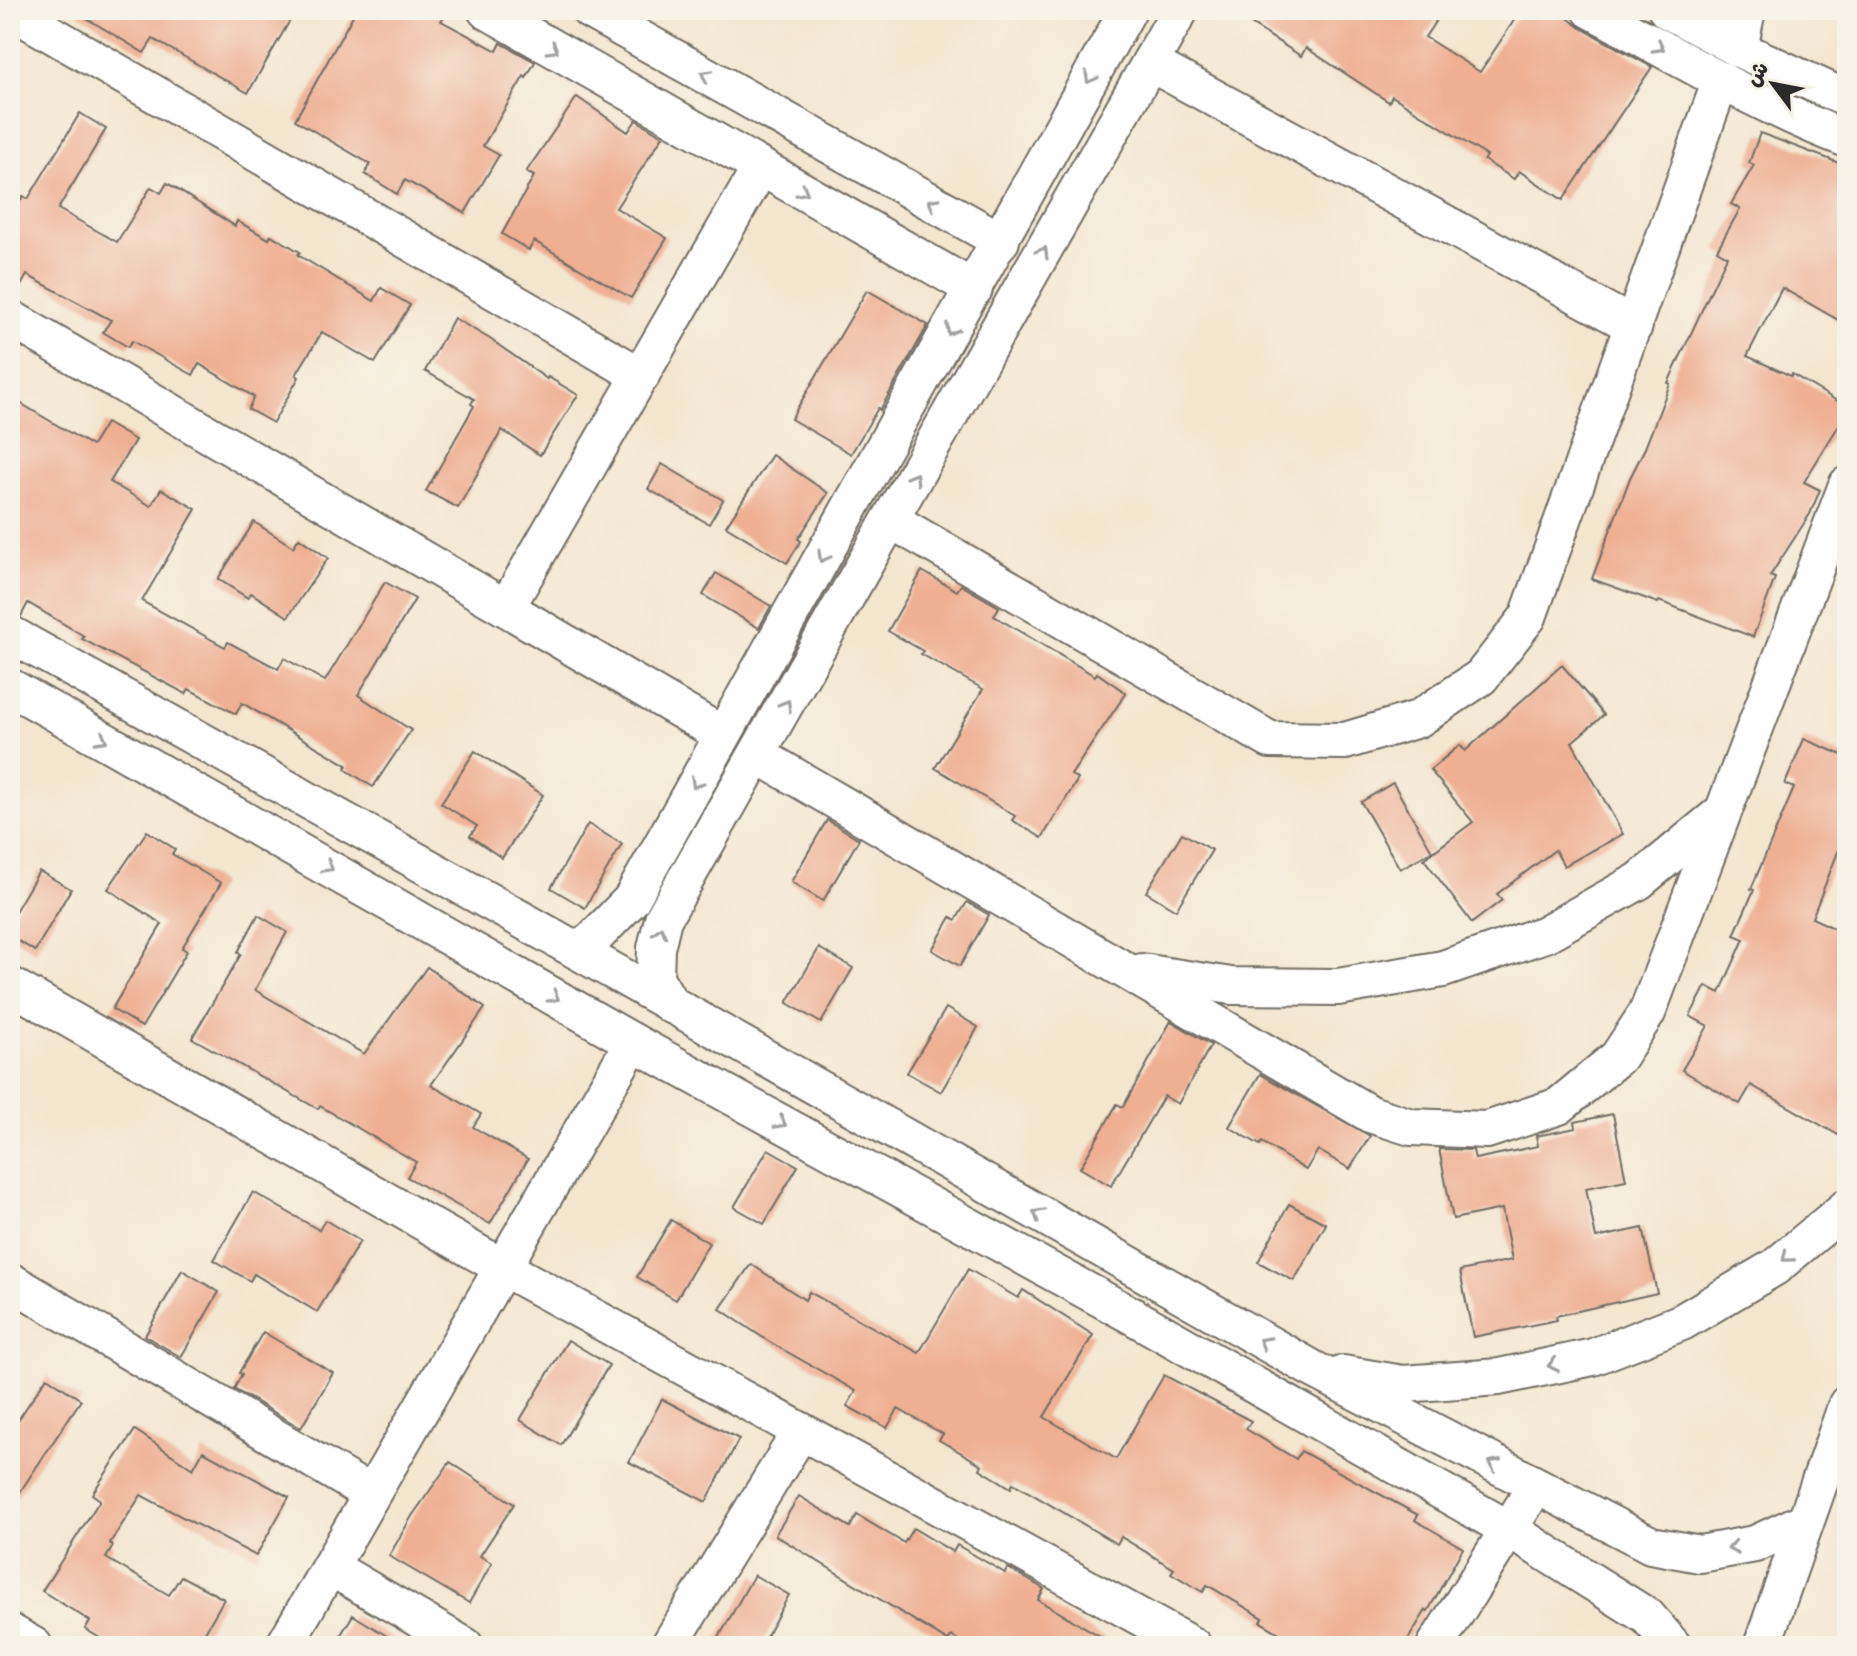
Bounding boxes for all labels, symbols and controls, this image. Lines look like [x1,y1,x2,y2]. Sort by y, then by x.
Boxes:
one-way arrow [1651,38,1666,53]
one-way arrow [544,39,559,55]
north arrow [1733,44,1813,124]
text: ش [1734,53,1779,94]
one-way arrow [700,70,714,85]
one-way arrow [1085,70,1100,85]
one-way arrow [795,182,810,197]
one-way arrow [927,197,941,213]
one-way arrow [1033,246,1049,261]
one-way arrow [945,322,960,336]
one-way arrow [905,472,920,487]
one-way arrow [817,548,833,563]
one-way arrow [776,699,792,713]
one-way arrow [94,729,108,745]
one-way arrow [690,775,706,789]
one-way arrow [320,857,334,873]
one-way arrow [651,925,668,939]
one-way arrow [545,987,560,1003]
one-way arrow [773,1114,787,1129]
one-way arrow [1032,1208,1046,1224]
one-way arrow [1782,1247,1797,1262]
one-way arrow [1258,1336,1273,1352]
one-way arrow [1547,1356,1560,1373]
one-way arrow [1488,1458,1502,1473]
one-way arrow [1726,1538,1740,1555]

